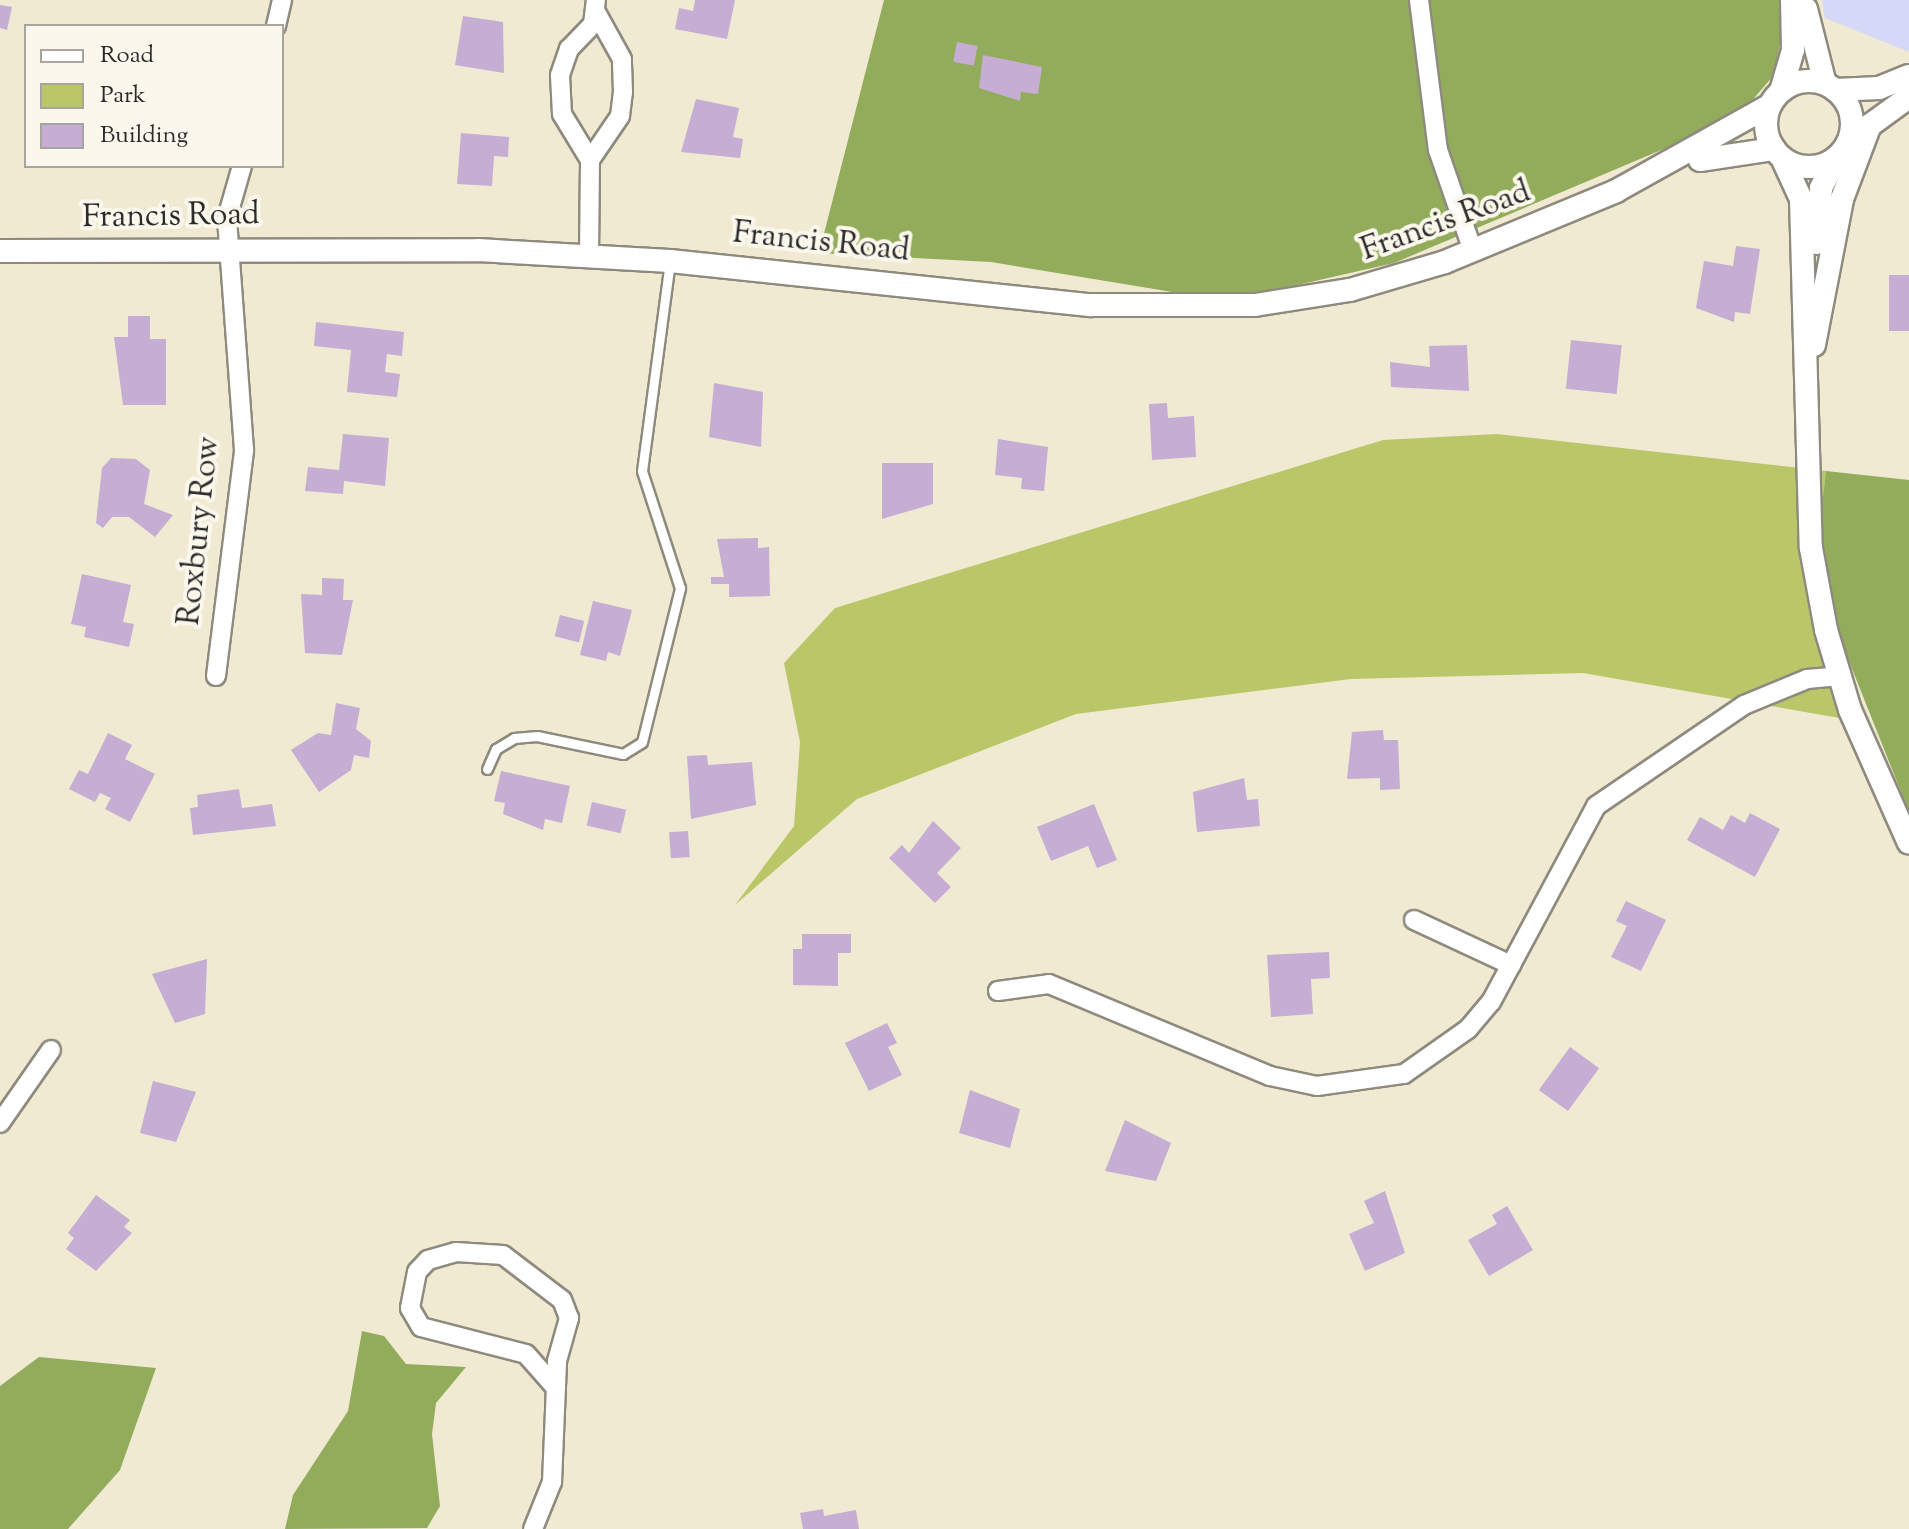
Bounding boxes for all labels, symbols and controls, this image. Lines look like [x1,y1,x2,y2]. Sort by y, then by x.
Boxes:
legend [24,24,284,168]
text: Road [100,39,154,73]
text: Park [100,79,146,113]
text: Building [100,119,188,153]
street label: Francis Road [1356,174,1536,270]
street label: Francis Road [82,196,260,238]
street label: Francis Road [731,215,911,271]
street label: Roxbury Row [171,435,229,627]

